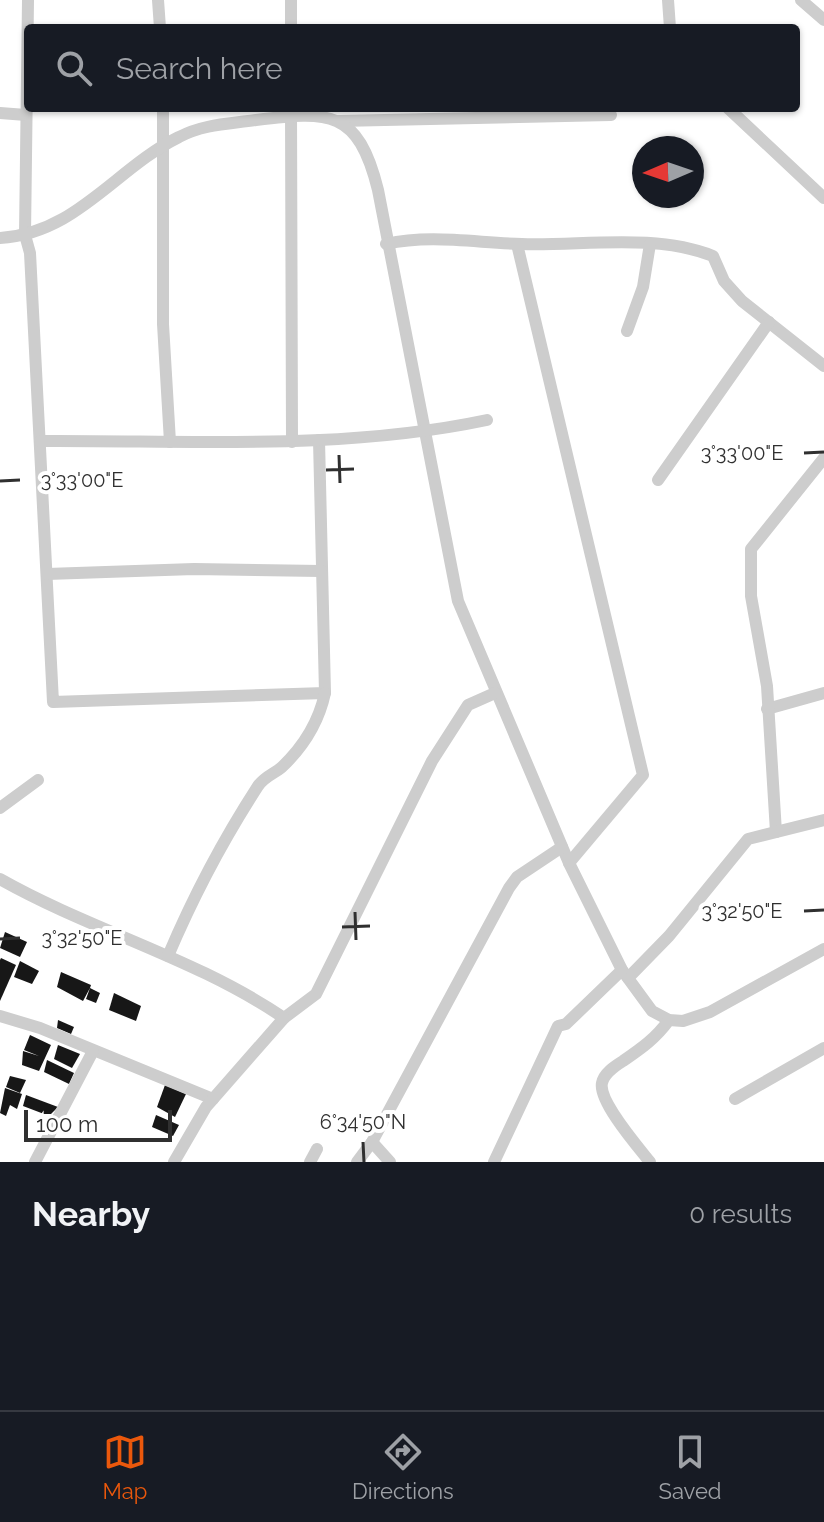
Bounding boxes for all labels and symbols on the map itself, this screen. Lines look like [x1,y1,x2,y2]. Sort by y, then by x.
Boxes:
north arrow [632,136,704,208]
text: 3°33'00"E [701,441,783,465]
text: 3°33'00"E [41,468,123,492]
text: 3°32'50"E [702,899,782,923]
text: 3°32'50"E [42,926,122,950]
scale bar [24,1106,172,1142]
text: 6°34'50"N [320,1110,406,1134]

